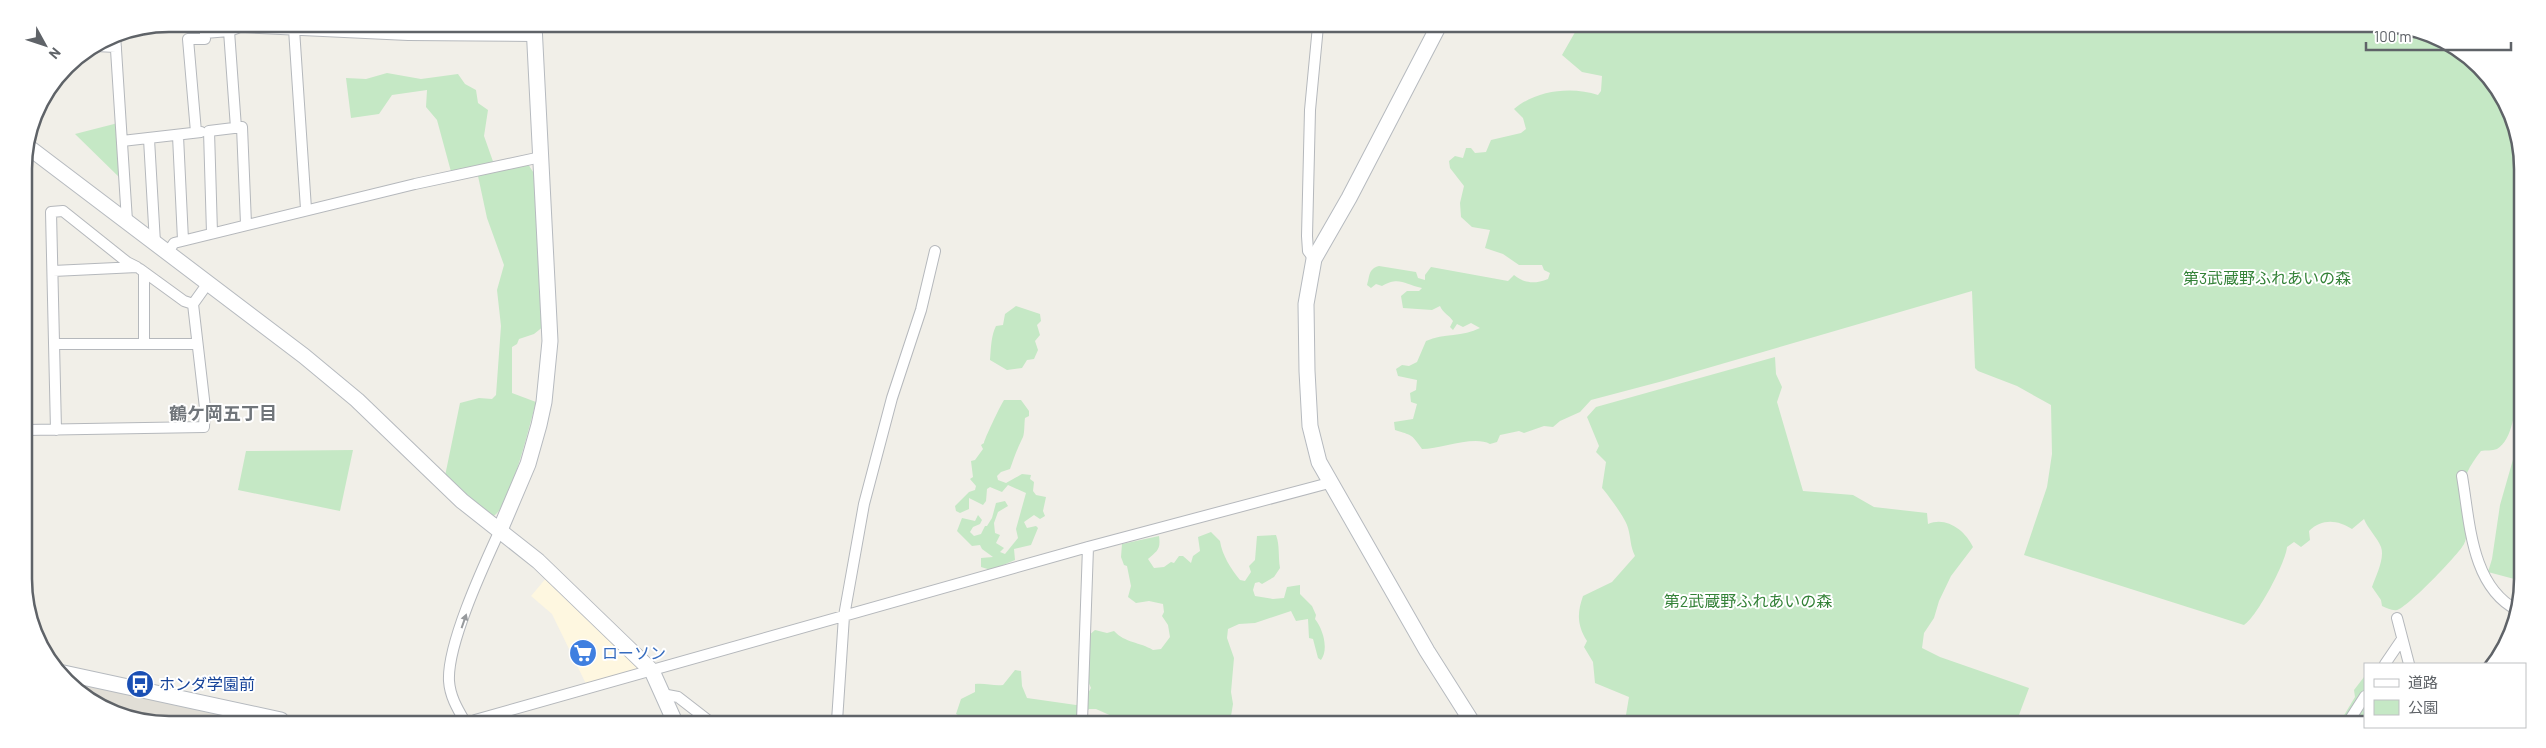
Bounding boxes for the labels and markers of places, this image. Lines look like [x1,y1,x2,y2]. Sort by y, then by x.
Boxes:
supermarket icon: ローソン [568,638,598,668]
place label: ローソン [602,643,666,662]
bus stop icon: ホンダ学園前 [125,669,155,699]
place label: ホンダ学園前 [159,674,255,693]

